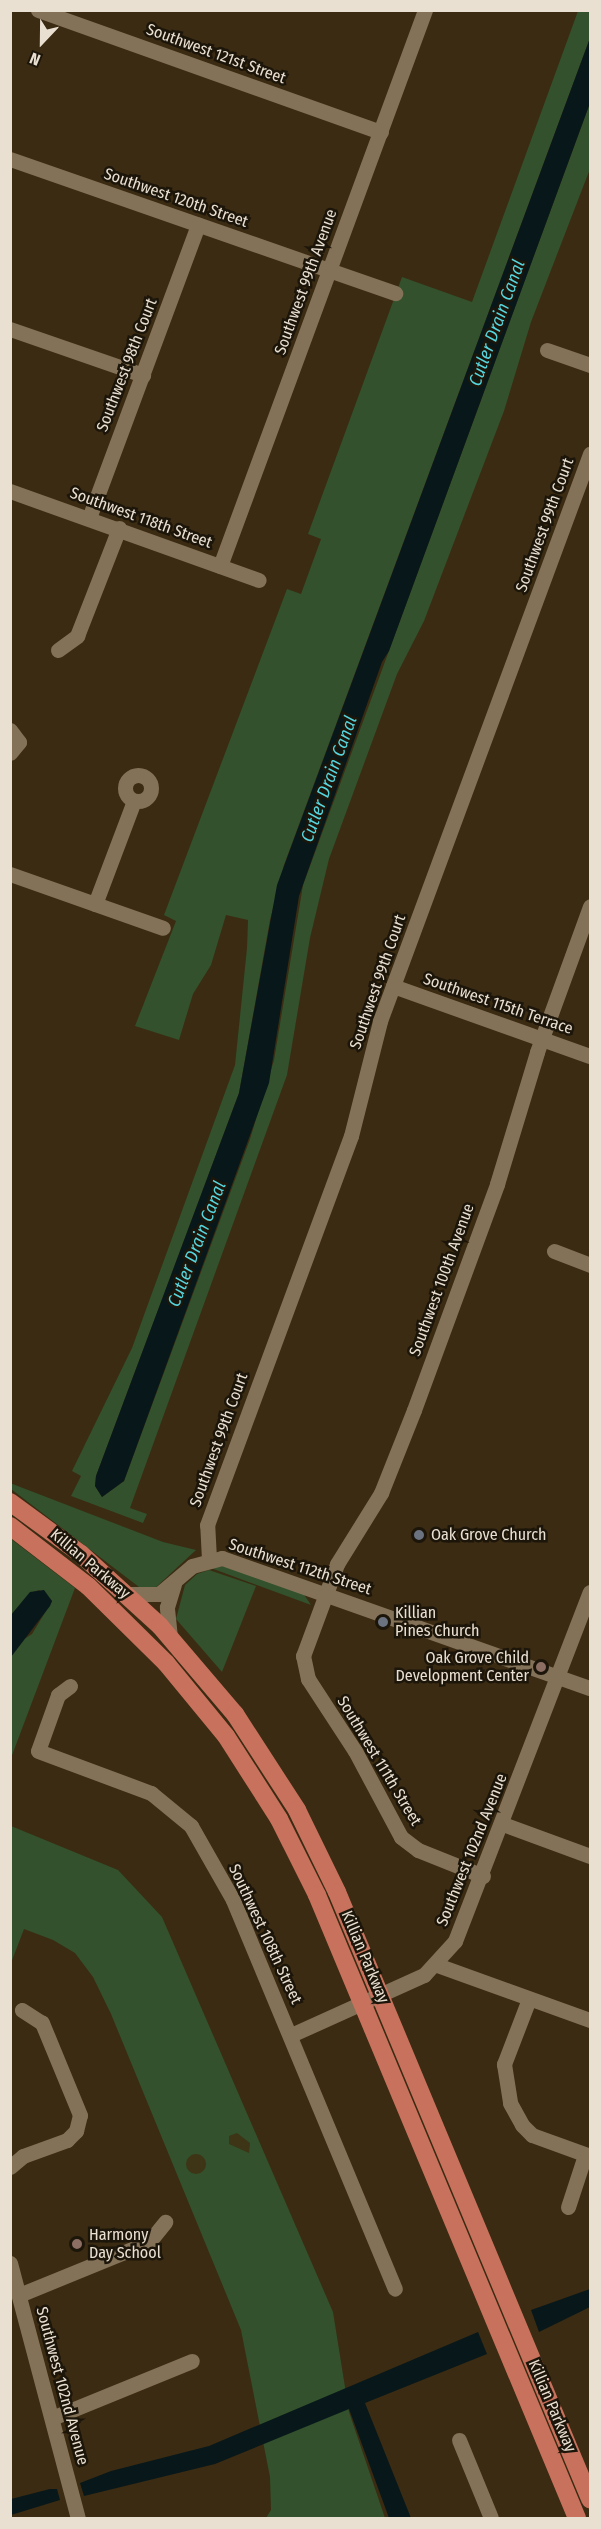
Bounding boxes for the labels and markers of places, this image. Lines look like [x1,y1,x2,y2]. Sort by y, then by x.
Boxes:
place label: Oak Grove Church [431,1525,547,1545]
marker: Oak Grove Church [412,1528,426,1542]
place label: Killian Pines Church [395,1603,480,1641]
marker: Killian Pines Church [376,1615,390,1629]
place label: Oak Grove Child Development Center [396,1648,529,1686]
marker: Oak Grove Child Development Center [534,1660,548,1674]
place label: Harmony Day School [89,2225,161,2263]
marker: Harmony Day School [70,2237,84,2251]

